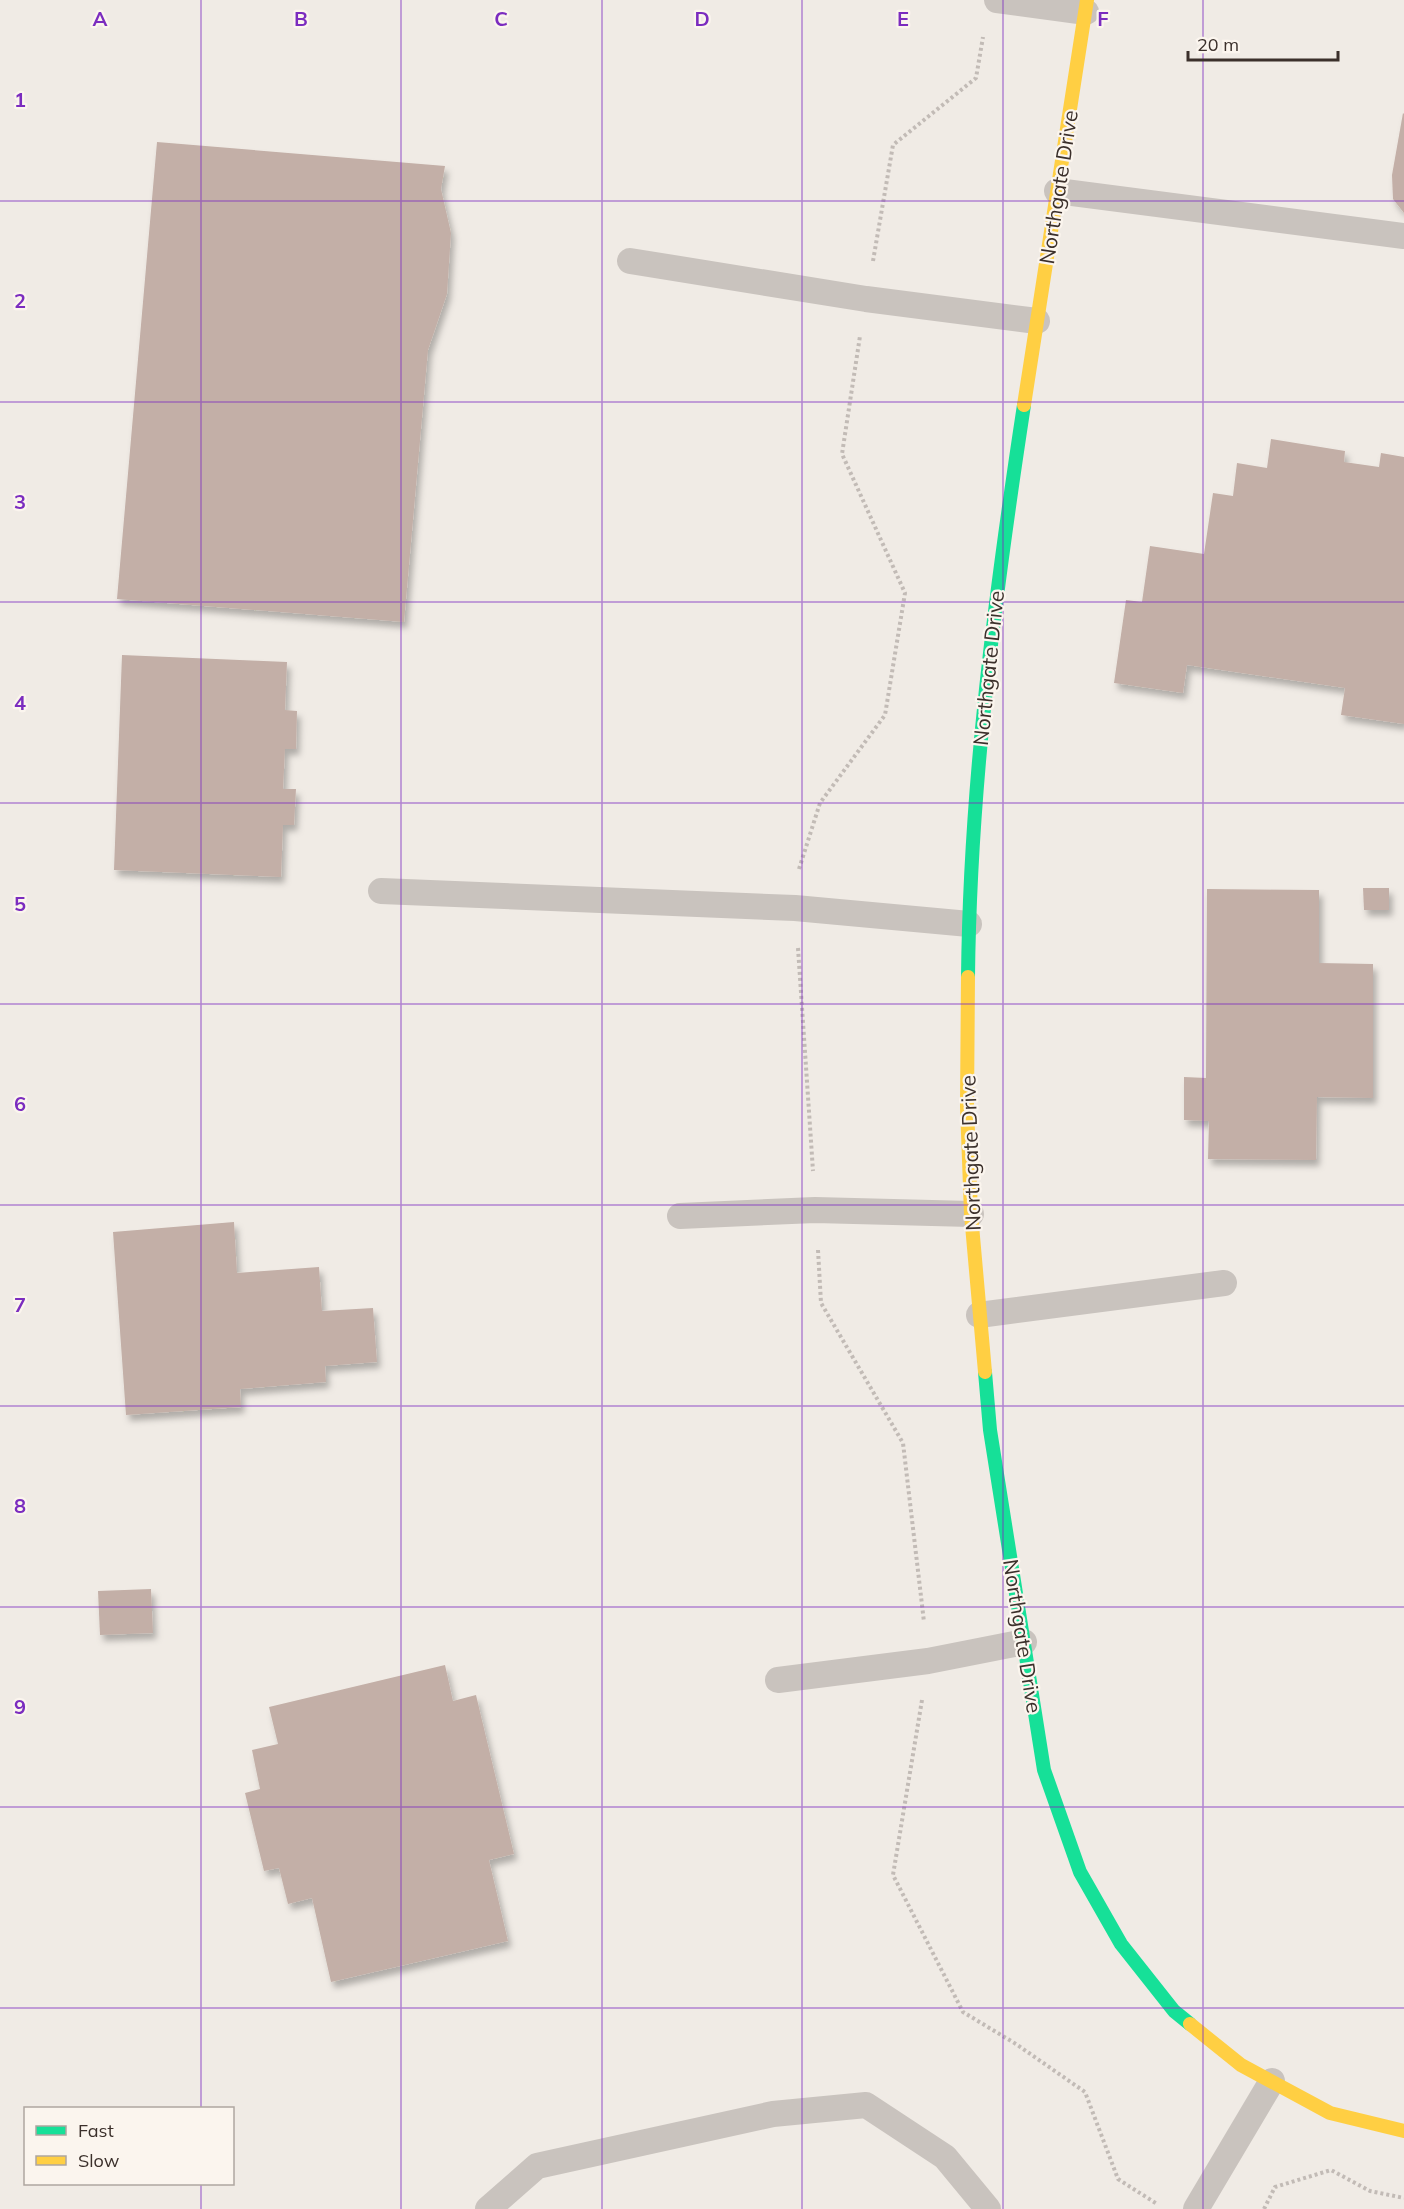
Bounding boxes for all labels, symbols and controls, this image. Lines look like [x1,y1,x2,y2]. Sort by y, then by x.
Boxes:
text: A [93,6,108,31]
text: B [294,6,308,31]
text: C [494,6,508,31]
text: D [694,6,710,31]
text: E [897,6,909,31]
text: F [1097,6,1109,31]
scale bar [1188,24,1338,62]
text: 20 m [1197,33,1239,56]
text: 1 [14,87,26,112]
street label: Northgate Drive [1033,108,1083,266]
text: 2 [14,288,26,313]
text: 3 [14,489,26,514]
street label: Northgate Drive [967,589,1009,747]
text: 4 [14,690,26,715]
text: 5 [14,891,26,916]
street label: Northgate Drive [954,1075,986,1231]
text: 6 [14,1091,26,1116]
text: 7 [14,1292,26,1317]
text: 8 [14,1493,26,1518]
street label: Northgate Drive [998,1557,1048,1715]
text: 9 [14,1694,26,1719]
legend [24,2107,234,2185]
text: Fast [78,2119,114,2142]
text: Slow [78,2149,120,2172]

